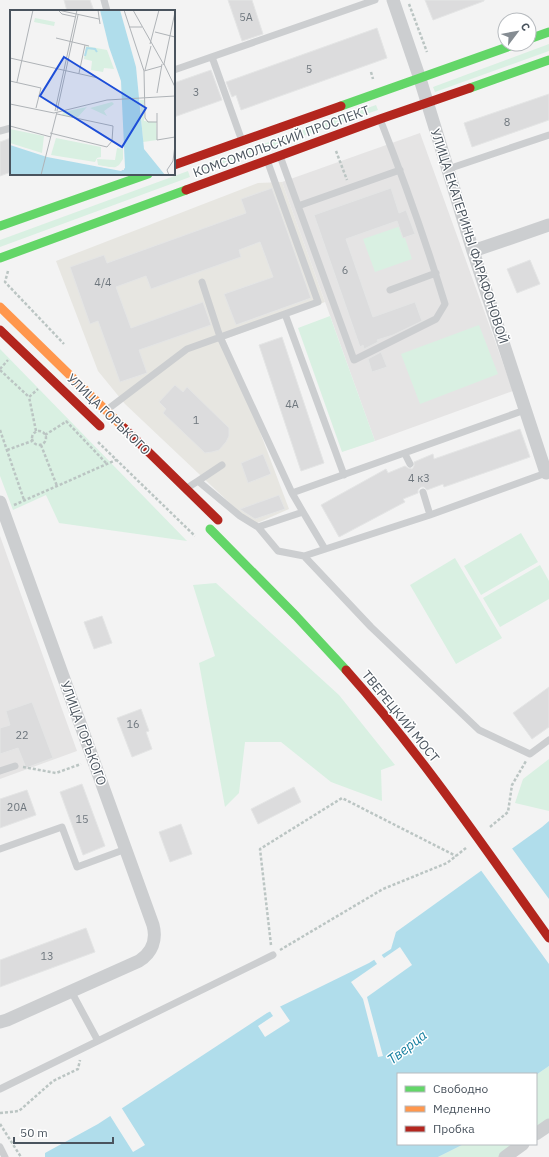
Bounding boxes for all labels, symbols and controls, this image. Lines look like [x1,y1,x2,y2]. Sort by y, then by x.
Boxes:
inset map [10,10,175,175]
house number: 5А [239,10,253,24]
north arrow [497,12,537,52]
text: С [518,20,533,33]
house number: 5 [306,62,312,76]
house number: 3 [193,85,199,99]
street label: КОМСОМОЛЬСКИЙ ПРОСПЕКТ [191,101,372,181]
house number: 8 [504,115,510,129]
street label: УЛИЦА ЕКАТЕРИНЫ ФАРАФОНОВОЙ [427,126,512,346]
house number: 6 [342,263,348,277]
house number: 4/4 [94,275,112,289]
street label: УЛИЦА ГОРЬКОГО [63,370,154,459]
house number: 4А [285,397,299,411]
house number: 1 [193,413,200,427]
house number: 4 к3 [408,471,430,485]
street label: ТВЕРЕЦКИЙ МОСТ [358,667,443,766]
street label: УЛИЦА ГОРЬКОГО [57,679,110,788]
house number: 16 [126,717,140,731]
house number: 22 [15,728,29,742]
house number: 20А [7,800,27,814]
house number: 15 [75,812,89,826]
house number: 13 [40,949,54,963]
water label: Тверца [383,1026,431,1068]
legend [397,1073,537,1145]
text: Свободно [433,1081,489,1096]
text: Медленно [433,1101,491,1116]
scale bar [14,1119,113,1145]
text: Пробка [433,1121,475,1136]
text: 50 m [20,1125,48,1140]

